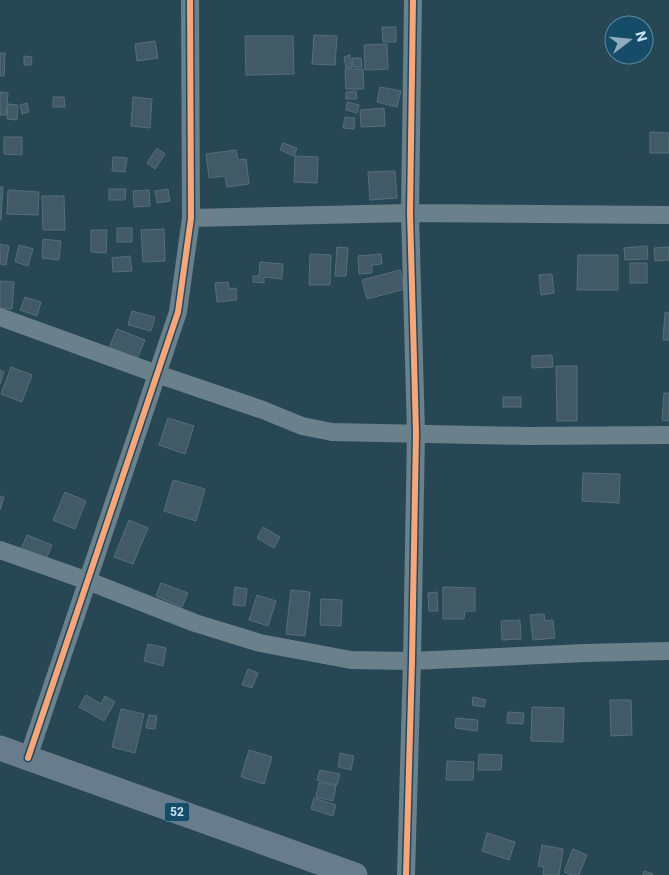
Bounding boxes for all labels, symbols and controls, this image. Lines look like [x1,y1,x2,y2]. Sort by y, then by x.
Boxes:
north arrow [604,15,654,65]
text: N [632,29,651,43]
road number: 52 [164,802,190,822]

